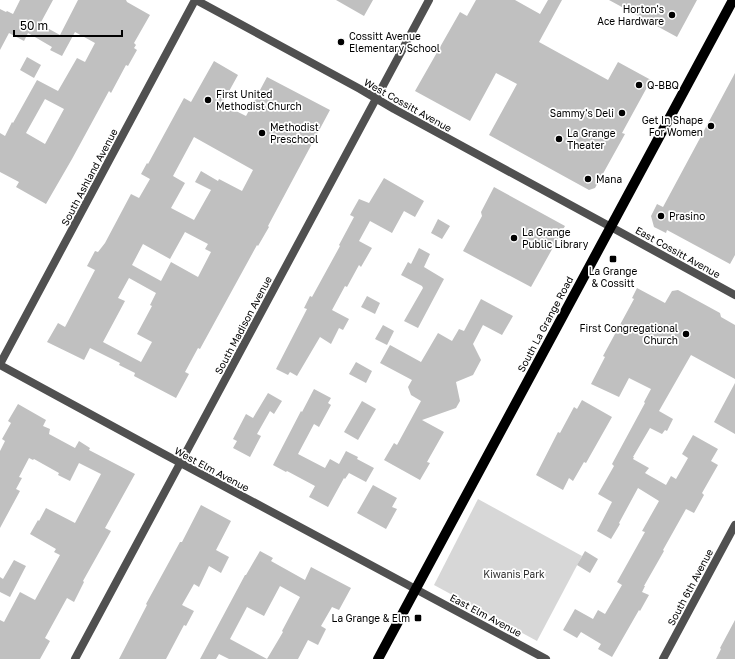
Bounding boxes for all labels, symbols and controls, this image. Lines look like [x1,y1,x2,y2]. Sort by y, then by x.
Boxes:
place label: Horton's Ace Hardware [597,3,664,27]
marker: Horton's Ace Hardware [667,10,677,20]
scale bar [14,12,122,38]
text: 50 m [20,18,48,33]
place label: Cossitt Avenue Elementary School [349,30,440,54]
marker: Cossitt Avenue Elementary School [336,37,346,47]
street label: West Cossitt Avenue [362,76,454,134]
place label: Q-BBQ [647,79,679,91]
marker: Q-BBQ [634,80,644,90]
place label: First United Methodist Church [216,88,302,112]
marker: First United Methodist Church [203,95,213,105]
place label: Sammy's Deli [550,107,614,119]
marker: Sammy's Deli [617,108,627,118]
place label: Get In Shape For Women [642,114,703,138]
place label: Methodist Preschool [270,121,319,145]
marker: Get In Shape For Women [706,121,716,131]
street label: South Ashland Avenue [58,126,120,228]
place label: La Grange Theater [567,127,616,151]
marker: Methodist Preschool [257,128,267,138]
marker: La Grange Theater [554,134,564,144]
place label: Mana [596,173,622,185]
marker: Mana [583,174,593,184]
place label: Prasino [669,210,705,222]
marker: Prasino [656,211,666,221]
street label: East Cossitt Avenue [633,224,723,280]
place label: La Grange Public Library [522,226,589,250]
marker: La Grange Public Library [509,233,519,243]
marker: La Grange & Cossitt [608,254,618,264]
place label: La Grange & Cossitt [589,265,637,289]
street label: South Madison Avenue [212,274,274,376]
street label: South La Grange Road [515,274,575,374]
place label: First Congregational Church [580,322,678,346]
marker: First Congregational Church [681,329,691,339]
street label: West Elm Avenue [173,444,252,494]
street label: South 6th Avenue [665,546,715,627]
park label: Kiwanis Park [483,568,545,580]
street label: East Elm Avenue [448,591,524,639]
place label: La Grange & Elm [332,612,410,624]
marker: La Grange & Elm [413,613,423,623]

